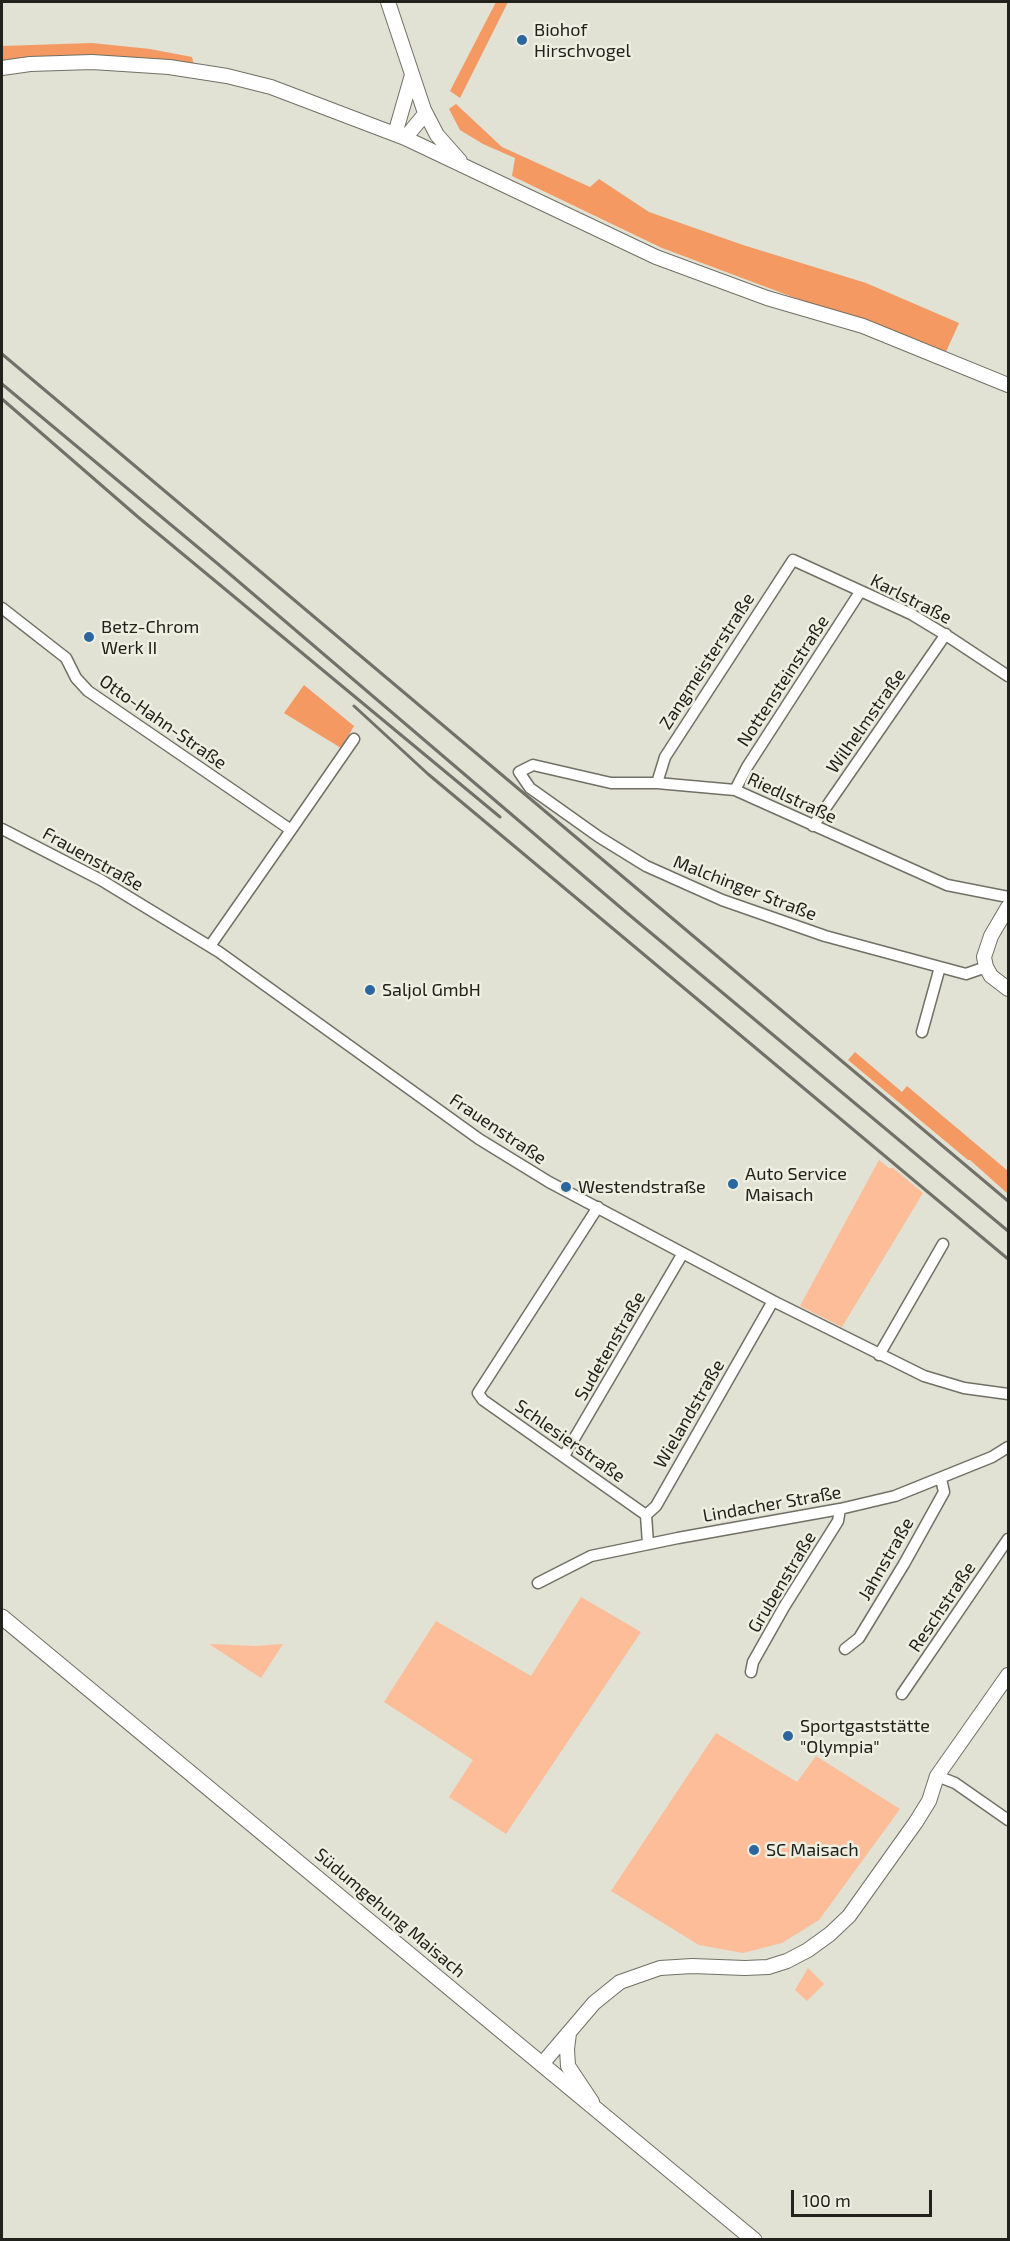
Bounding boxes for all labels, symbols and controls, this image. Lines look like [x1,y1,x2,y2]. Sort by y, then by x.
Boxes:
place label: Biohof Hirschvogel [534,19,631,62]
marker: Biohof Hirschvogel [515,33,529,47]
street label: Karlstraße [867,569,955,629]
street label: Zangmeisterstraße [655,589,759,733]
street label: Nottensteinstraße [732,611,834,751]
place label: Betz-Chrom Werk II [101,616,199,658]
marker: Betz-Chrom Werk II [82,630,96,644]
street label: Wilhelmstraße [822,664,910,778]
street label: Otto-Hahn-Straße [95,670,231,774]
street label: Riedlstraße [744,768,840,828]
street label: Frauenstraße [39,822,147,896]
street label: Malchinger Straße [670,851,820,925]
place label: Saljol GmbH [382,979,481,1001]
marker: Saljol GmbH [363,983,377,997]
street label: Frauenstraße [446,1089,550,1169]
place label: Auto Service Maisach [745,1163,847,1206]
place label: Westendstraße [578,1176,706,1198]
marker: Auto Service Maisach [726,1177,740,1191]
marker: Westendstraße [559,1180,573,1194]
street label: Sudetenstraße [570,1288,650,1404]
street label: Wielandstraße [649,1356,729,1472]
street label: Schlesierstraße [511,1395,629,1487]
street label: Lindacher Straße [701,1481,843,1527]
street label: Jahnstraße [854,1514,918,1604]
street label: Grubenstraße [743,1528,821,1636]
street label: Reschstraße [904,1558,980,1656]
place label: Sportgaststätte "Olympia" [800,1715,930,1758]
marker: Sportgaststätte "Olympia" [781,1729,795,1743]
place label: SC Maisach [766,1839,859,1861]
marker: SC Maisach [747,1843,761,1857]
street label: Südumgehung Maisach [310,1844,470,1982]
scale bar [794,2178,935,2216]
text: 100 m [802,2189,851,2211]

